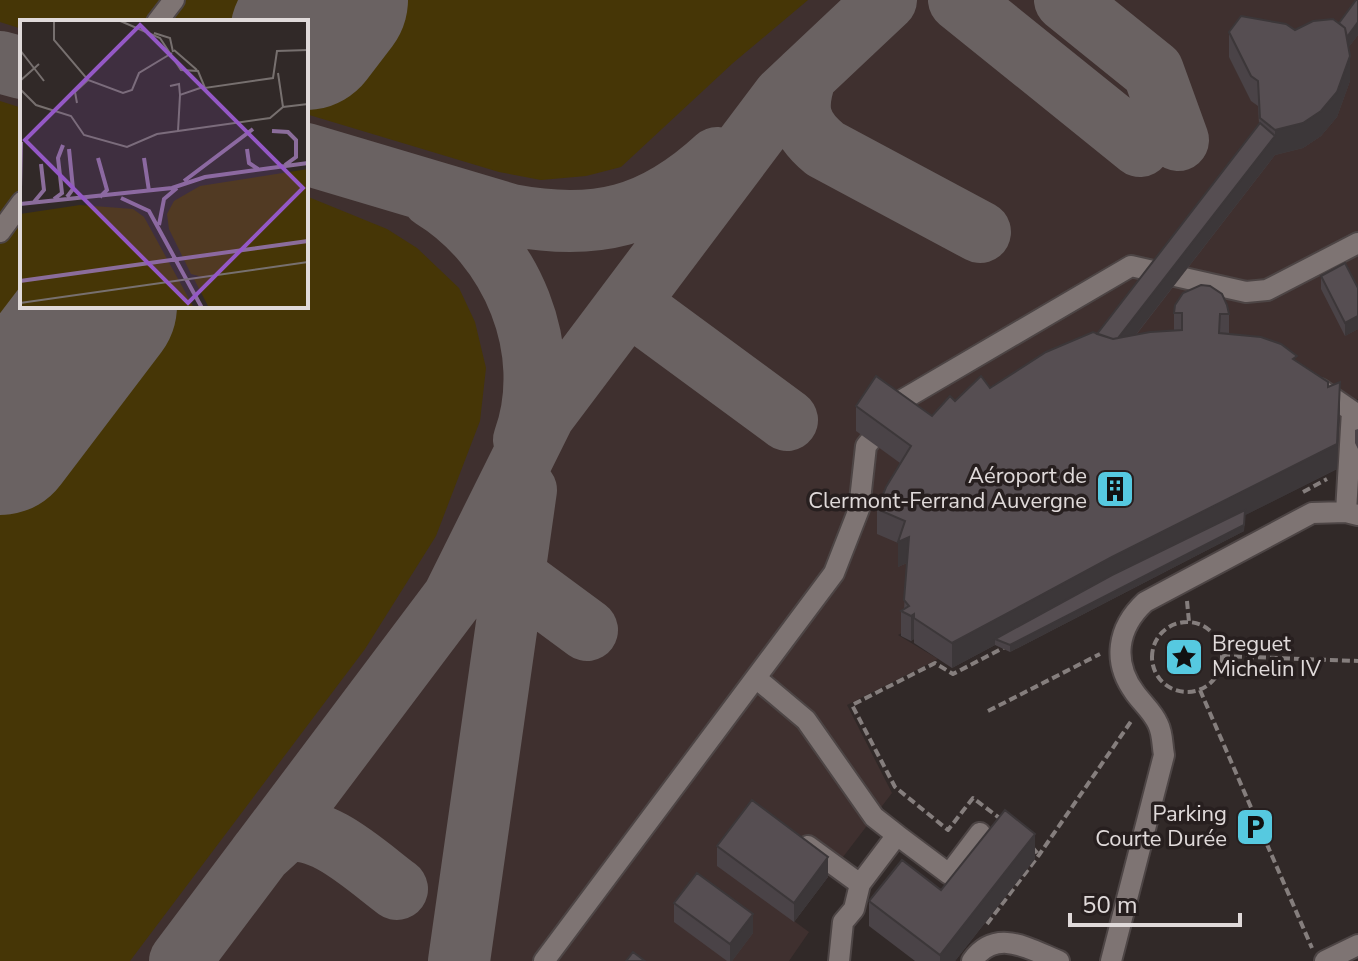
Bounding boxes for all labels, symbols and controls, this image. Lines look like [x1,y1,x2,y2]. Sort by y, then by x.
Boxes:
inset map [20,20,308,308]
place label: Aéroport de Clermont-Ferrand Auvergne [808,461,1087,516]
building icon: Aéroport de Clermont-Ferrand Auvergne [1094,468,1136,510]
place label: Breguet Michelin IV [1212,629,1322,684]
place icon: Breguet Michelin IV [1163,636,1205,678]
place label: Parking Courte Durée [1095,799,1227,854]
parking icon: Parking Courte Durée [1234,806,1276,848]
scale bar [1070,877,1240,927]
text: 50 m [1082,889,1138,921]

